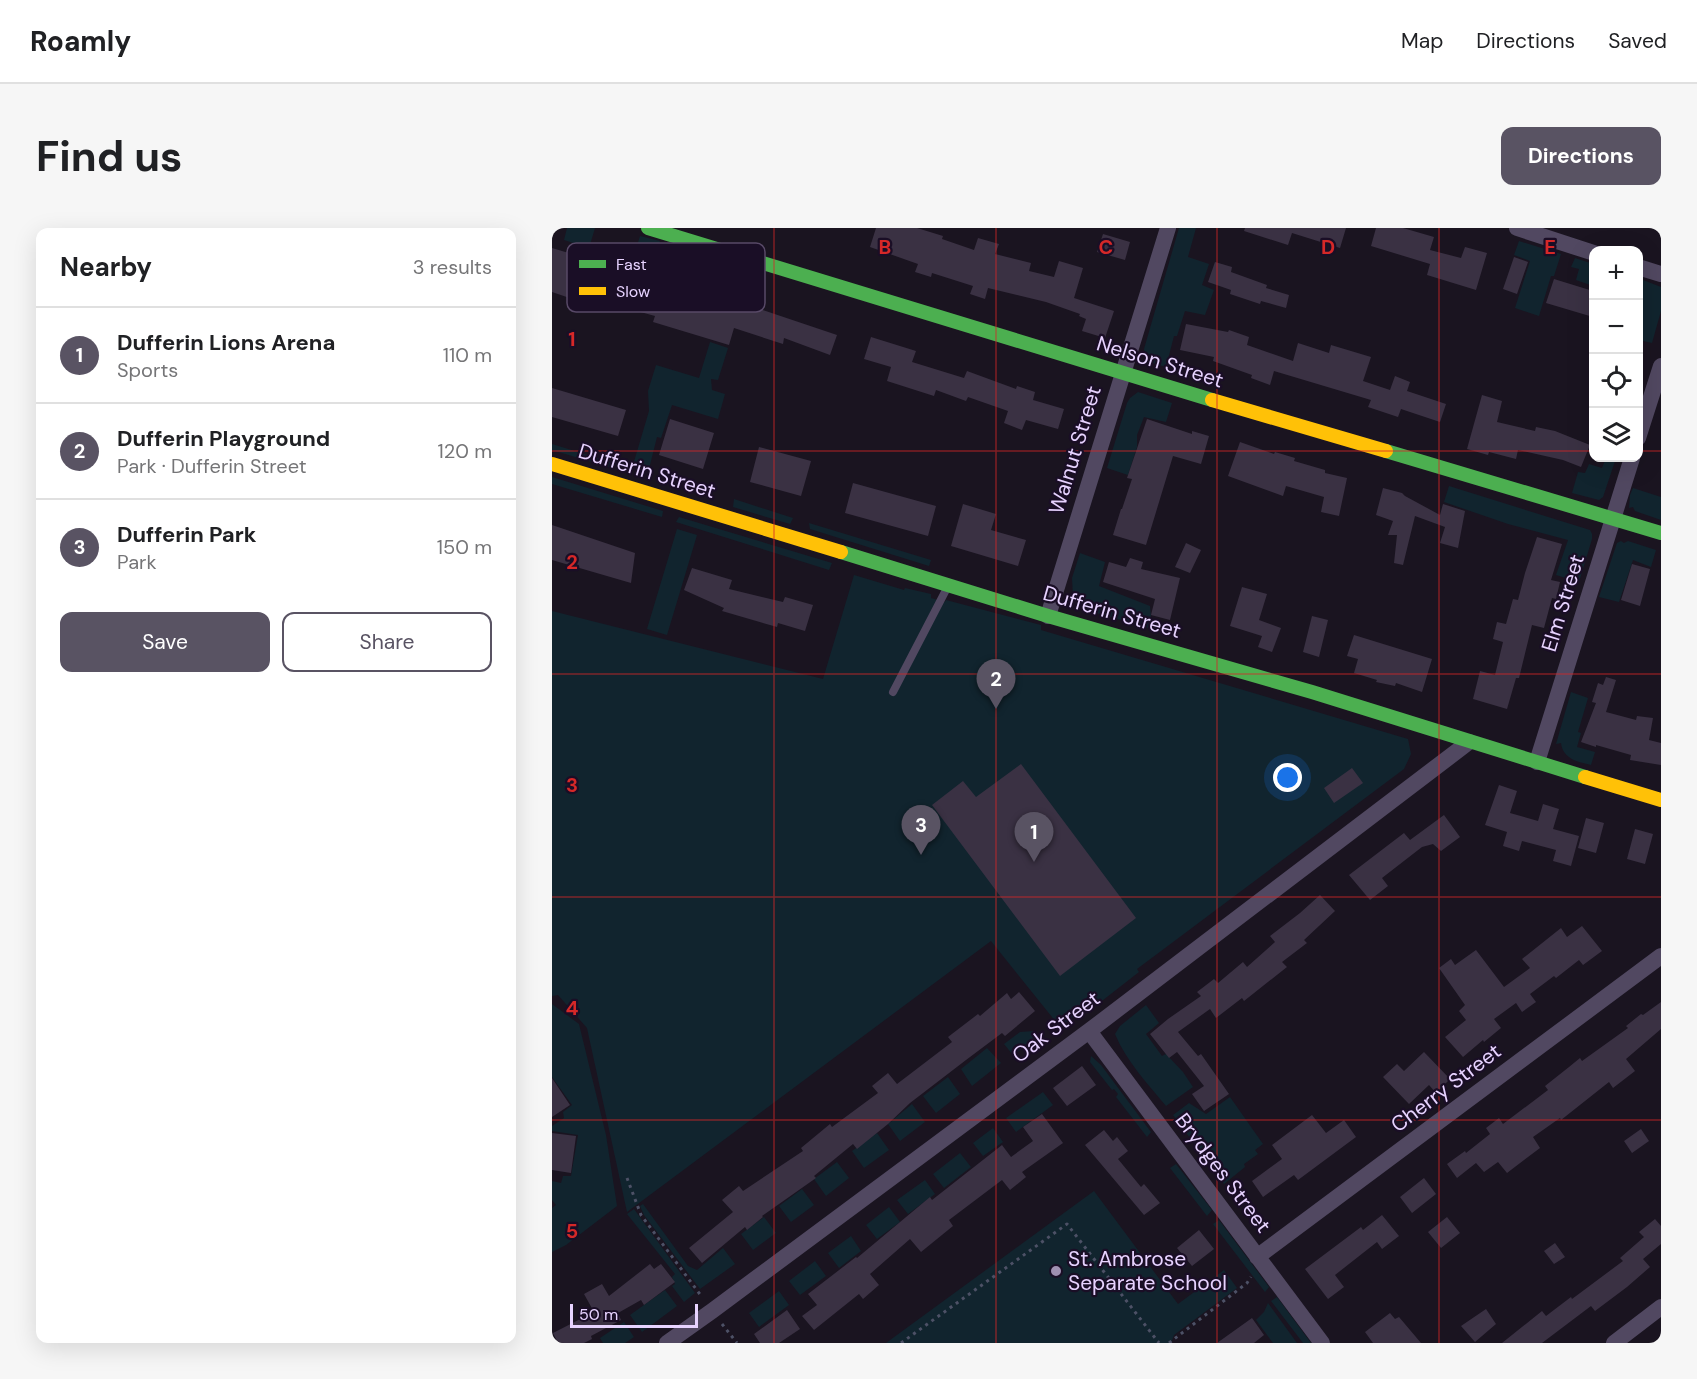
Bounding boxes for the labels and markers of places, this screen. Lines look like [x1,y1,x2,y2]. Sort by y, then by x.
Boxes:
pin: 2 [976,660,1016,709]
pin: 3 [902,806,940,855]
pin: 1 [1014,812,1054,862]
place label: St. Ambrose Separate School [1068,1245,1227,1297]
marker: St. Ambrose Separate School [1049,1264,1063,1278]

